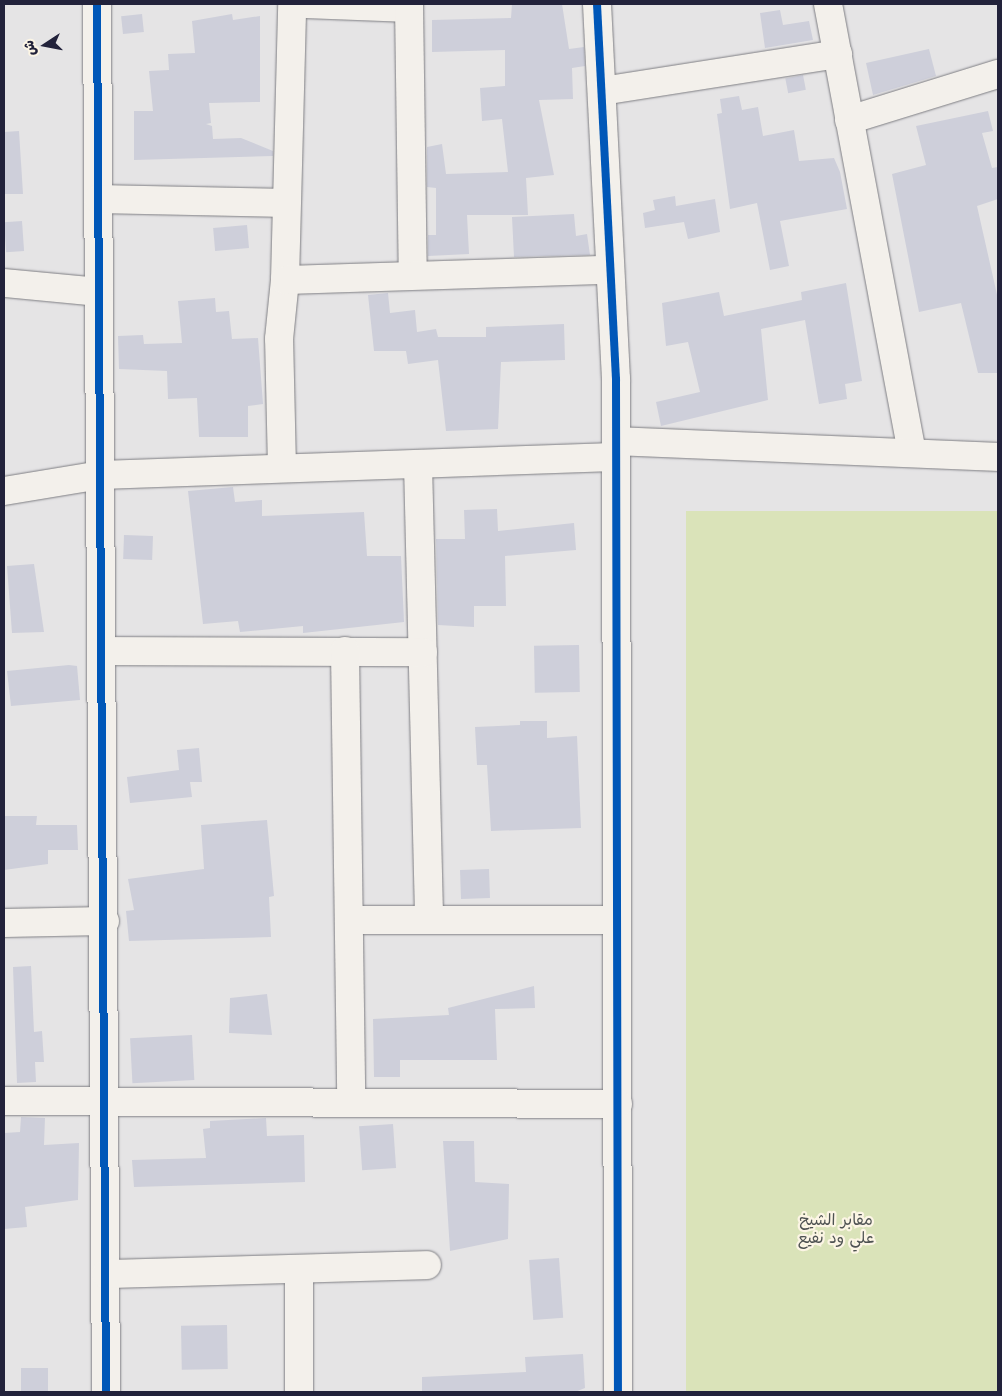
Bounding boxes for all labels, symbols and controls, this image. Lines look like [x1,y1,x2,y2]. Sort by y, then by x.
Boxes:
north arrow [20,20,70,70]
text: ش [20,39,40,57]
park label: مقابر الشيخ علي ود نفيع [798,1210,874,1248]

